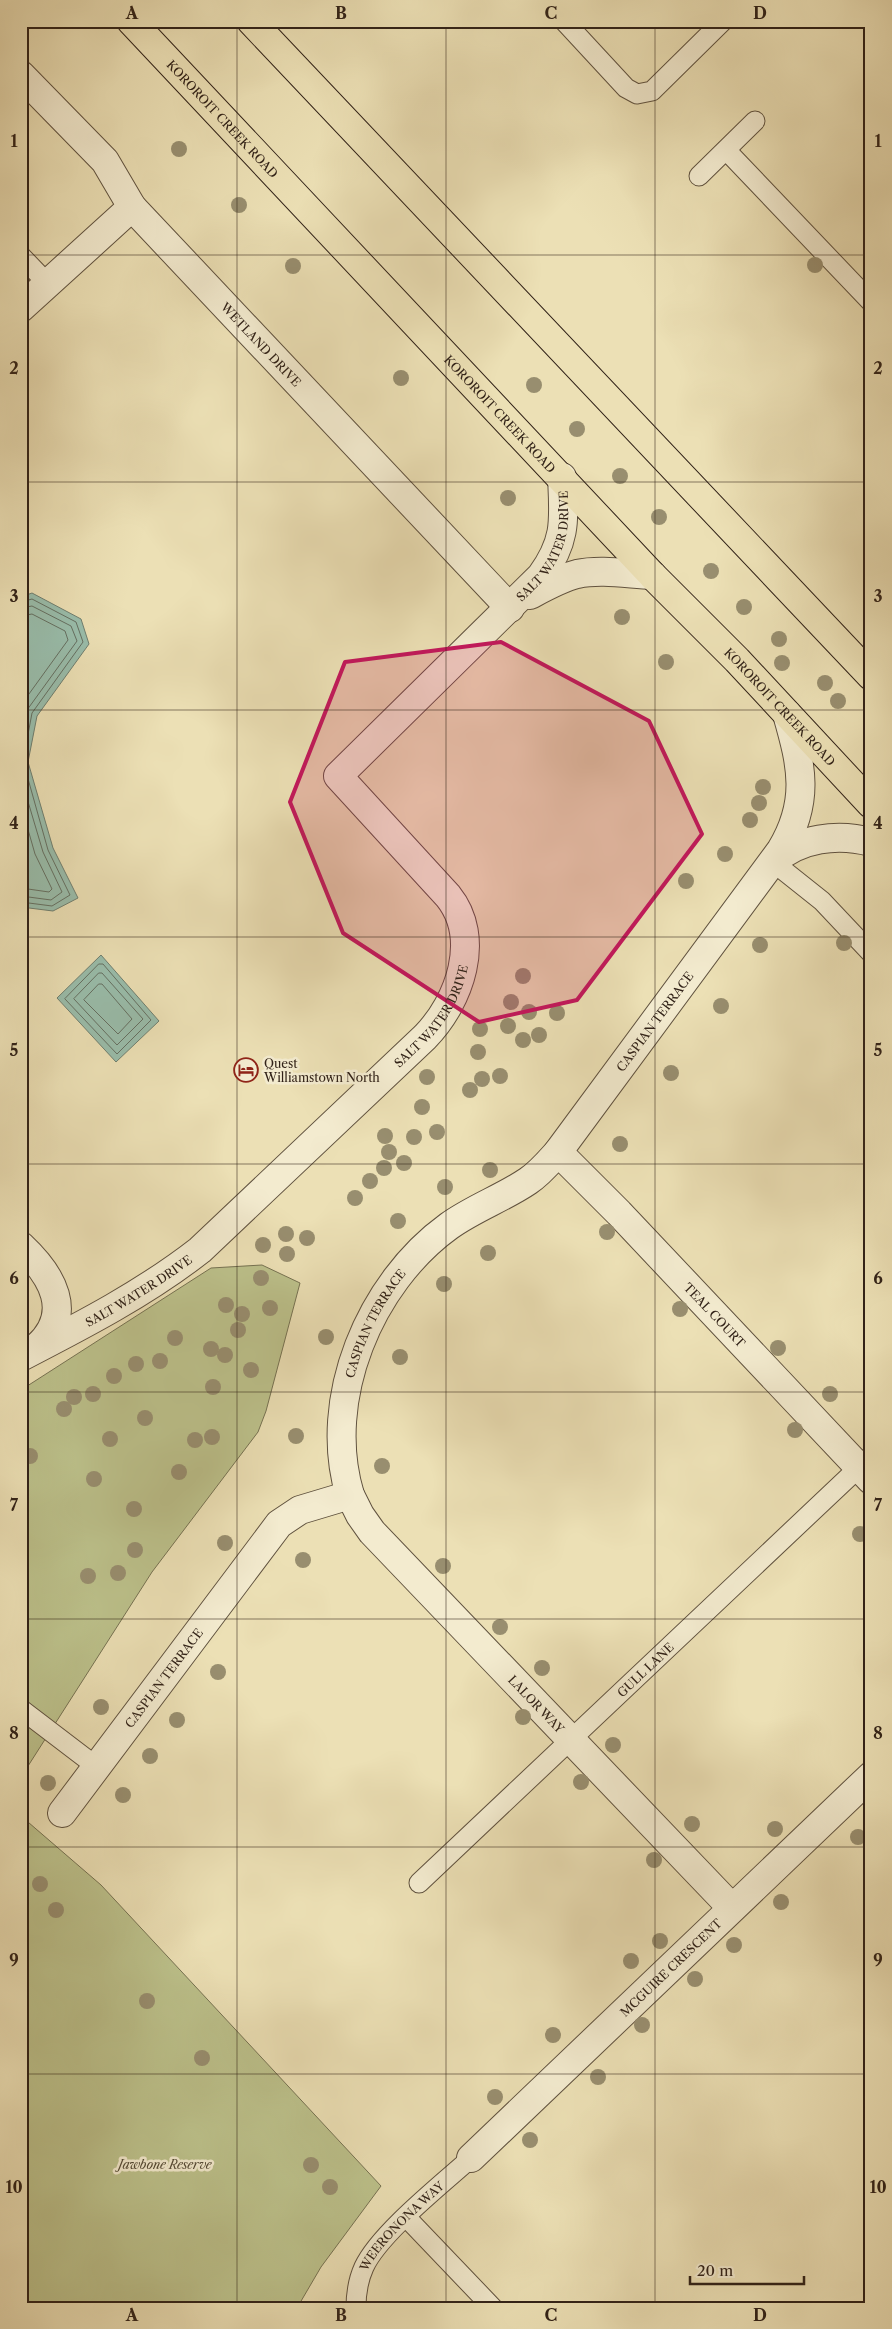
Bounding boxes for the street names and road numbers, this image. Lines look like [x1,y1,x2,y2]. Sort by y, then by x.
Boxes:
street label: KOROROIT CREEK ROAD [164,57,282,181]
street label: WETLAND DRIVE [217,298,304,389]
street label: KOROROIT CREEK ROAD [441,352,559,476]
street label: SALT WATER DRIVE [513,490,571,604]
street label: KOROROIT CREEK ROAD [721,644,839,769]
street label: SALT WATER DRIVE [391,963,471,1070]
street label: CASPIAN TERRACE [613,969,696,1074]
street label: SALT WATER DRIVE [83,1252,195,1329]
street label: CASPIAN TERRACE [342,1266,408,1379]
street label: TEAL COURT [681,1279,749,1350]
street label: CASPIAN TERRACE [121,1625,206,1730]
street label: GULL LANE [614,1639,677,1700]
street label: LALOR WAY [505,1672,568,1736]
street label: MCGUIRE CRESCENT [617,1915,725,2019]
street label: WEERONONA WAY [355,2177,447,2274]

